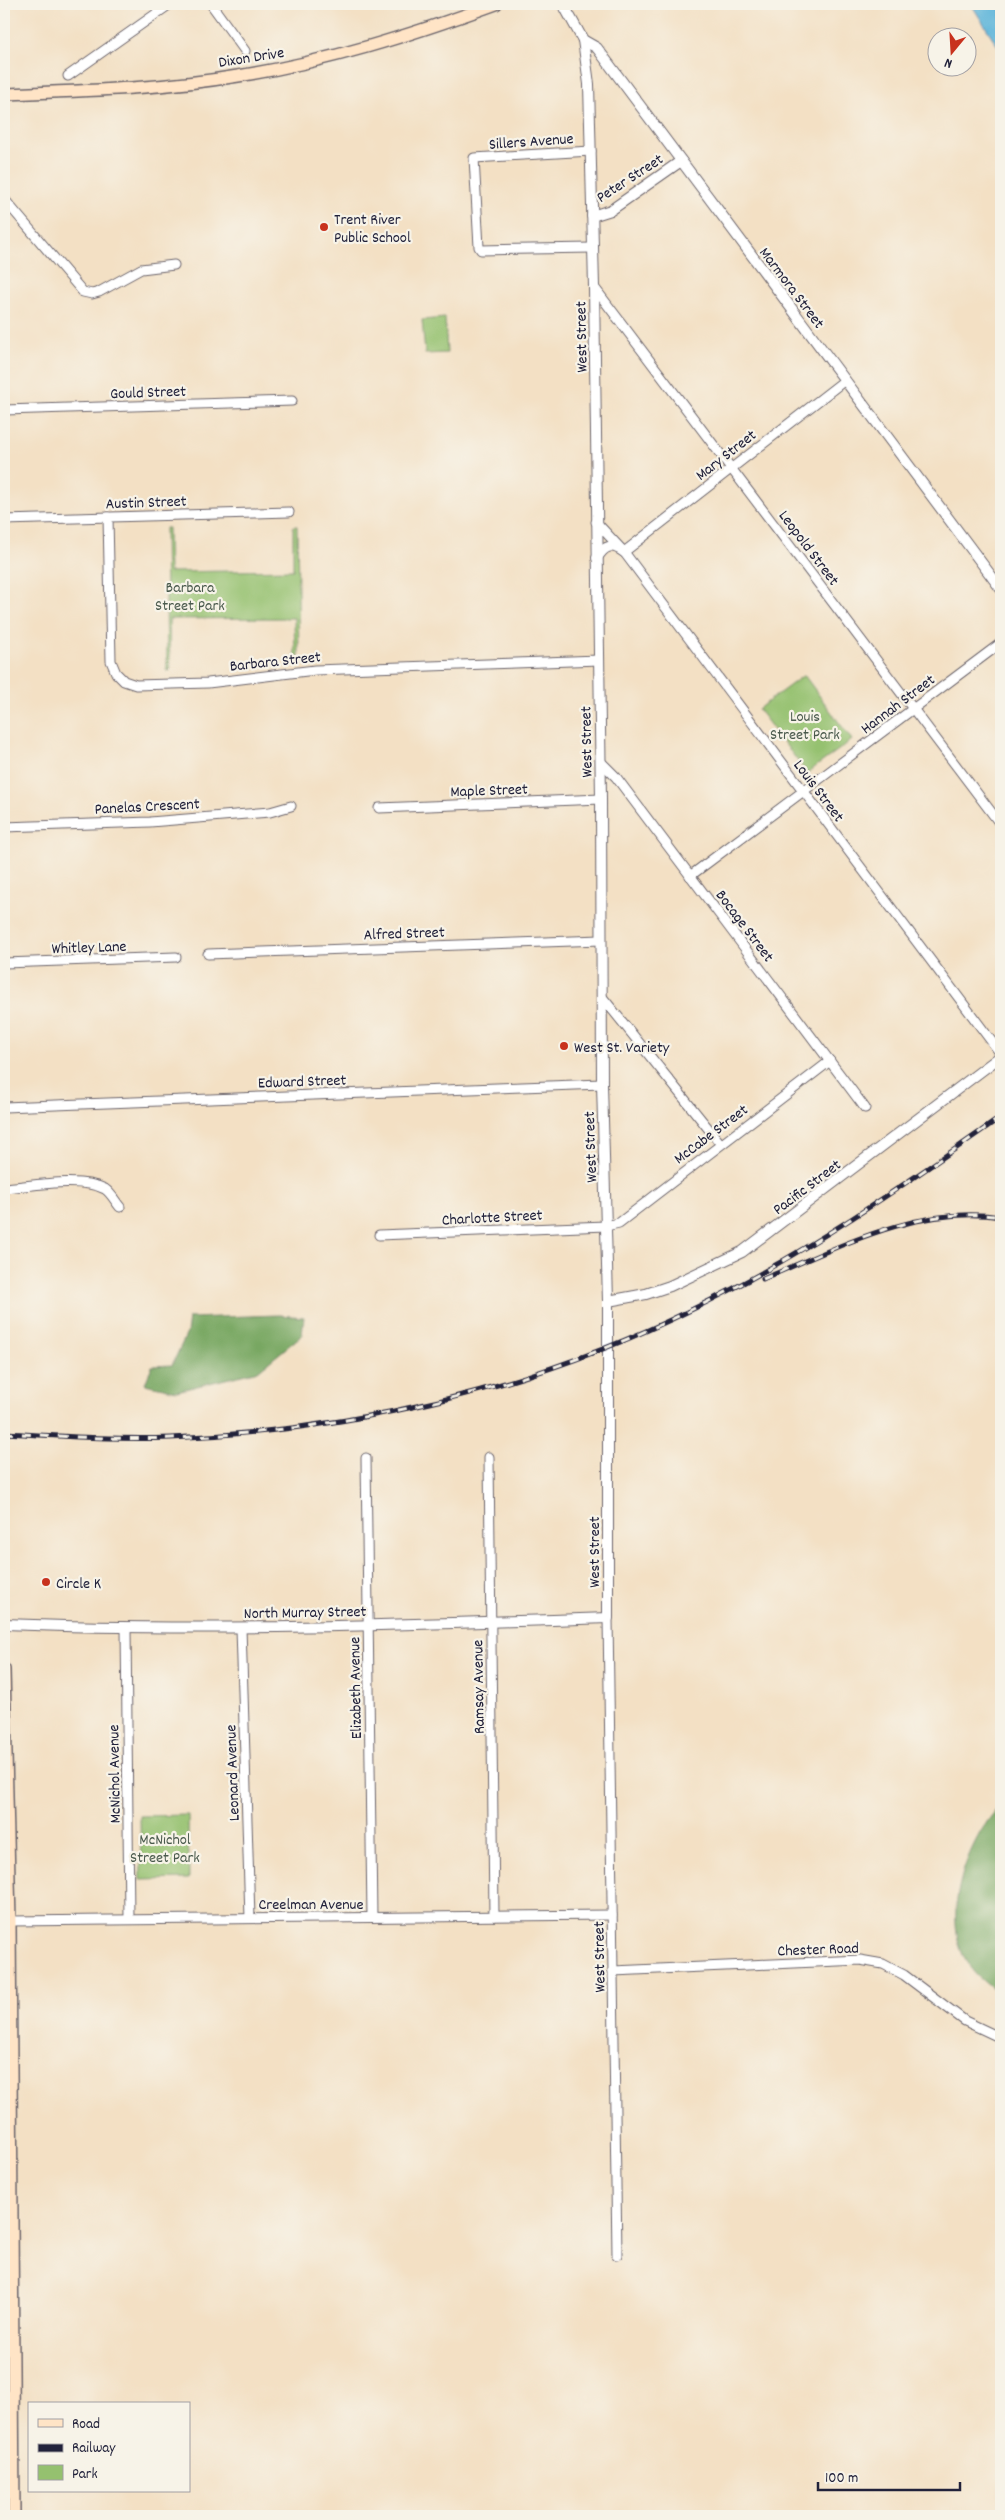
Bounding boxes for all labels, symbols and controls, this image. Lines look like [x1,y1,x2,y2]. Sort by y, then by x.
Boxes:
north arrow [928,28,978,78]
street label: Dixon Drive [217,42,286,75]
text: N [942,52,955,73]
street label: Sillers Avenue [488,128,574,157]
street label: Peter Street [592,149,668,209]
place label: Trent River Public School [334,209,411,250]
marker: Trent River Public School [318,221,330,233]
street label: Marmora Street [753,243,829,334]
street label: West Street [570,301,595,373]
street label: Gould Street [110,381,187,406]
street label: Mary Street [691,425,762,487]
street label: Austin Street [105,491,187,516]
street label: Leopold Street [772,506,844,591]
park label: Barbara Street Park [155,577,225,618]
street label: Barbara Street [229,646,322,679]
street label: Hannah Street [856,669,941,741]
street label: West Street [575,706,600,778]
park label: Louis Street Park [770,706,840,747]
street label: Louis Street [787,756,849,828]
street label: Maple Street [450,779,528,804]
street label: Panelas Crescent [94,793,200,822]
street label: Bocage Street [709,886,779,968]
street label: Alfred Street [363,922,445,947]
street label: Whitley Lane [51,936,127,961]
place label: West St. Variety [574,1037,670,1060]
marker: West St. Variety [558,1040,570,1052]
street label: Edward Street [257,1069,347,1096]
street label: McCabe Street [670,1099,754,1171]
street label: West Street [579,1111,604,1183]
street label: Pacific Street [768,1155,847,1221]
street label: Charlotte Street [441,1204,543,1233]
street label: West Street [584,1516,607,1588]
place label: Circle K [56,1573,101,1596]
marker: Circle K [40,1576,52,1588]
street label: North Murray Street [244,1601,367,1626]
street label: Elizabeth Avenue [344,1637,369,1739]
street label: Ramsay Avenue [467,1640,492,1734]
street label: McNichol Avenue [103,1724,128,1824]
street label: Leonard Avenue [220,1724,247,1822]
park label: McNichol Street Park [130,1829,200,1870]
street label: Creelman Avenue [258,1894,364,1917]
street label: West Street [588,1921,613,1993]
street label: Chester Road [777,1938,859,1963]
legend [28,2402,190,2492]
text: Road [72,2414,100,2436]
text: Railway [72,2438,116,2460]
scale bar [818,2460,960,2492]
text: Park [72,2464,98,2486]
text: 100 m [825,2468,858,2490]

